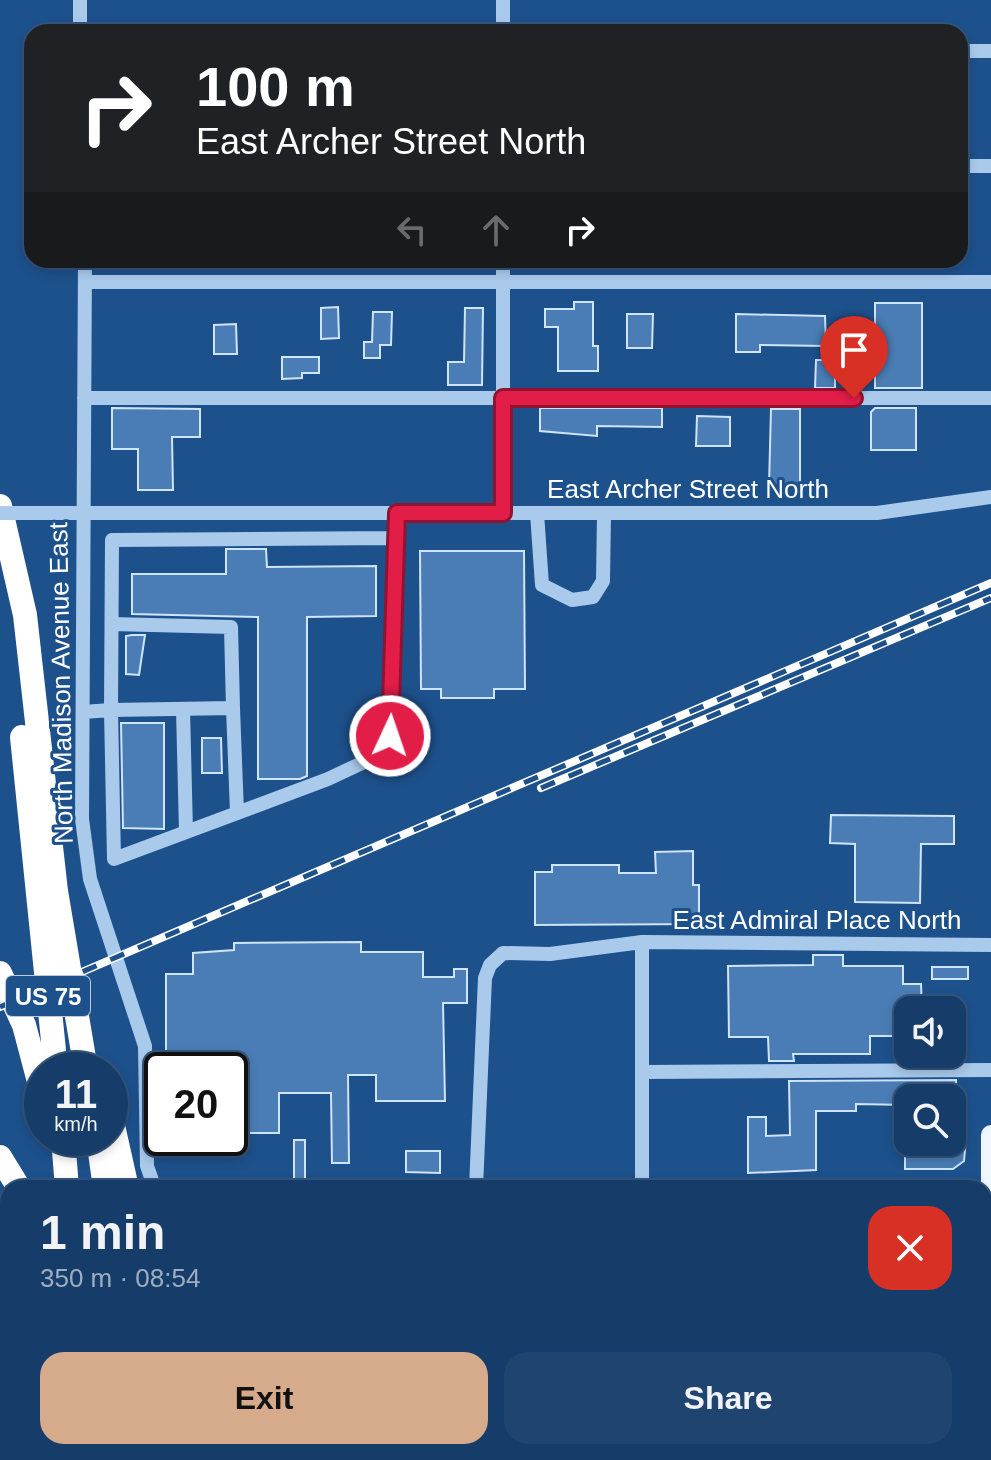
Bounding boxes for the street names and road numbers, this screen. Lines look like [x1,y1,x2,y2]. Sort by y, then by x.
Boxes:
street label: East Archer Street North [547,474,829,504]
street label: North Madison Avenue East [43,521,79,844]
street label: East Admiral Place North [672,905,962,935]
road number: US 75 [6,976,90,1016]

